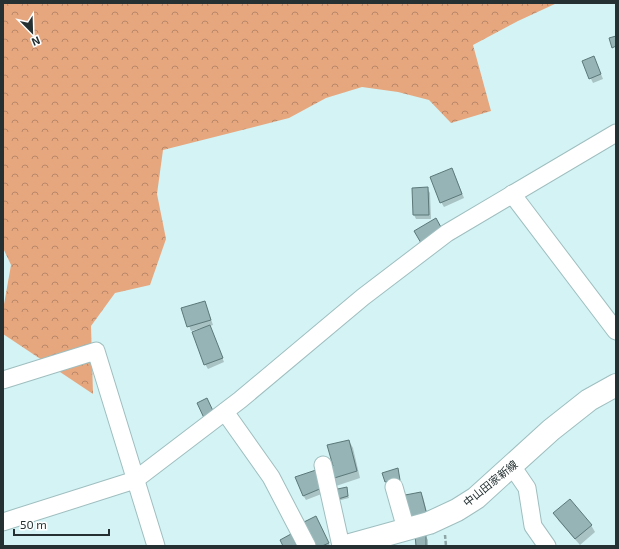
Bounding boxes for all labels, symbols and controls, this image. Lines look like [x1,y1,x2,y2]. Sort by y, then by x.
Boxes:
north arrow [12,12,52,52]
text: N [30,34,42,49]
street label: 中山田家新線 [460,457,520,509]
scale bar [14,511,109,537]
text: 50 m [20,517,47,531]

